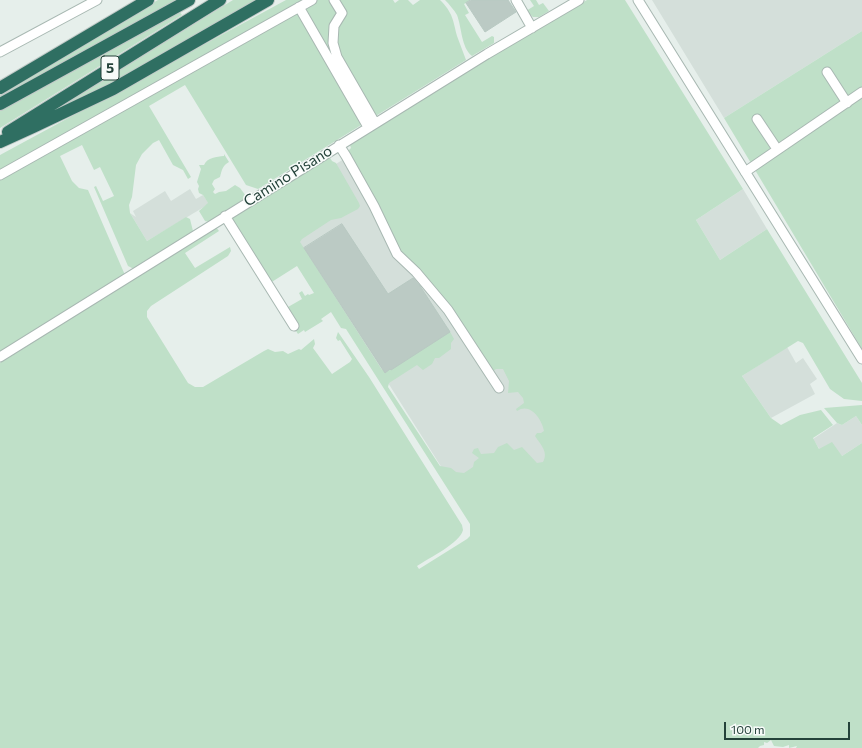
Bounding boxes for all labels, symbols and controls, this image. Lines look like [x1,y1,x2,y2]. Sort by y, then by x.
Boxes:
road number: 5 [101,56,119,80]
street label: Camino Pisano [240,142,336,210]
scale bar [726,714,852,740]
text: 100 m [731,722,765,736]

